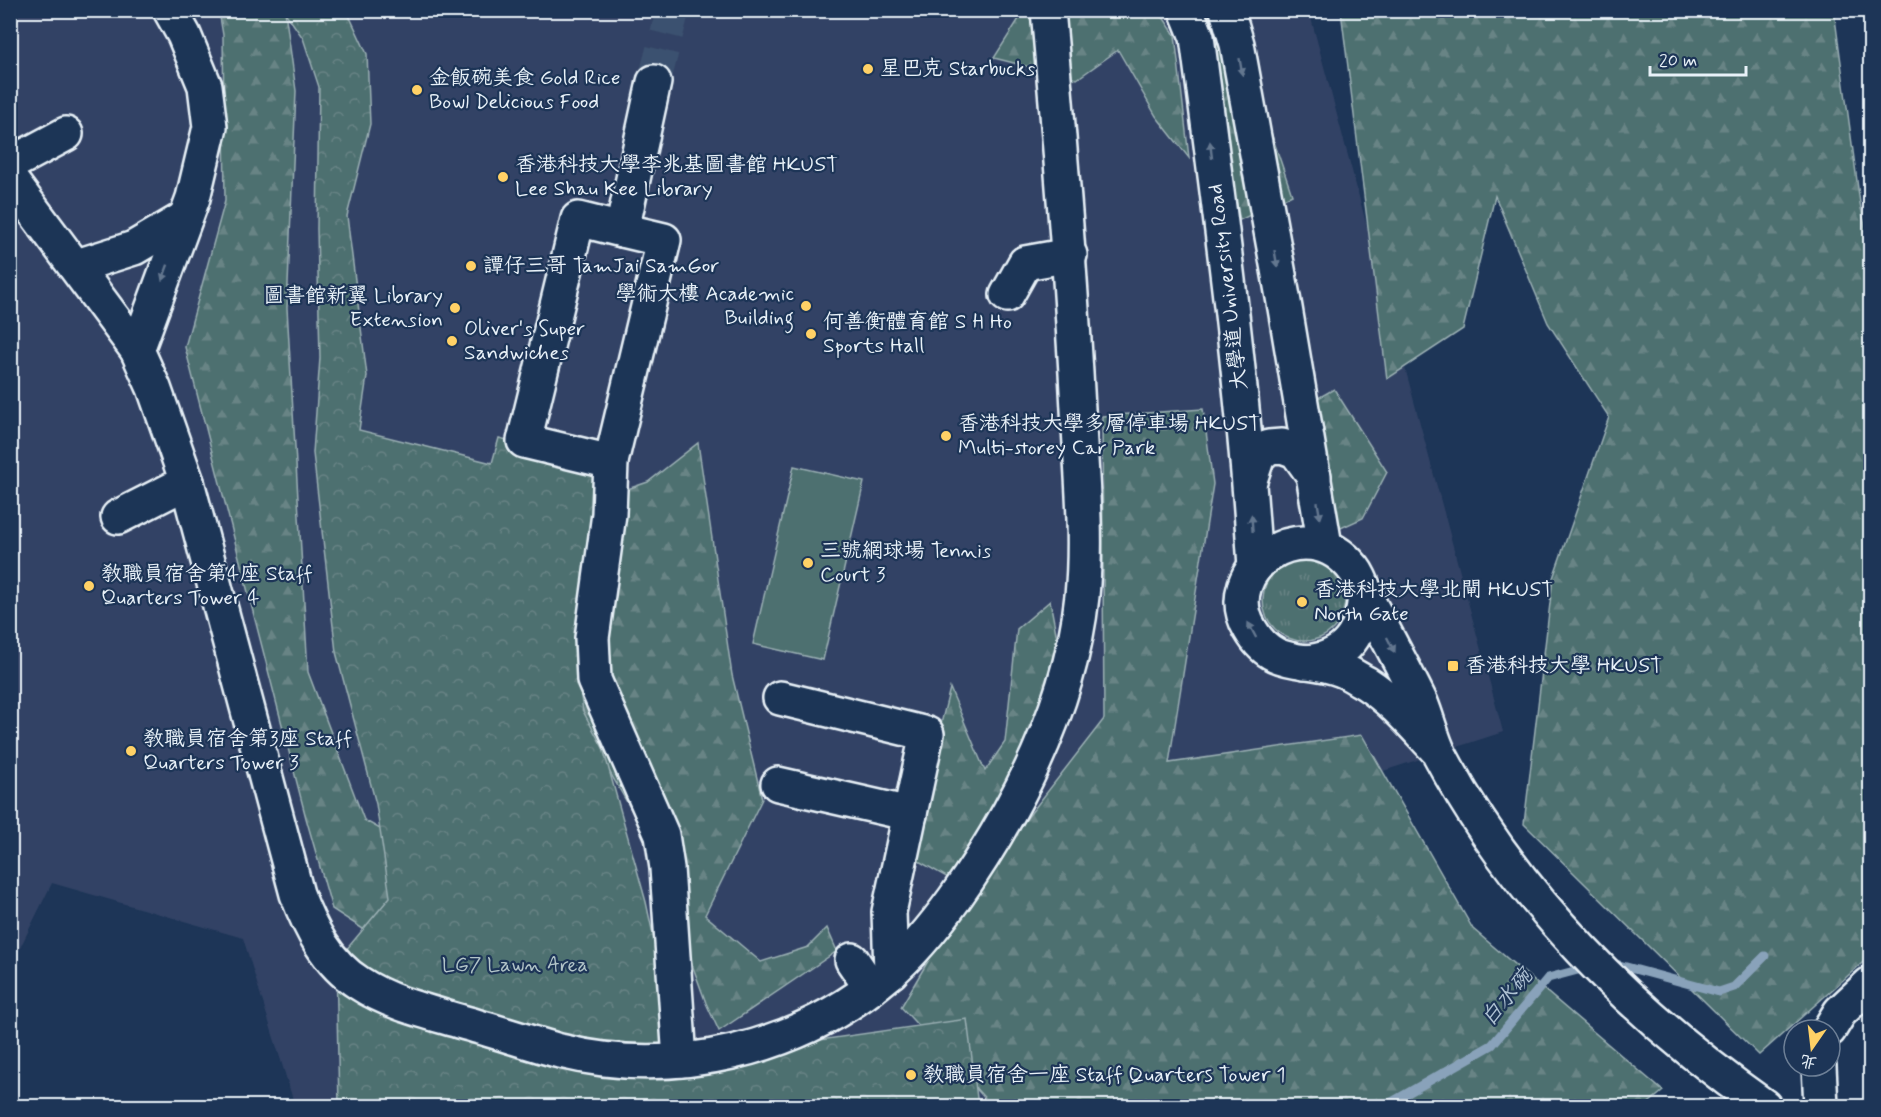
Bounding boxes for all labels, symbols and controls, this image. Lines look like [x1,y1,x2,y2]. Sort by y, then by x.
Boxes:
scale bar [1650,39,1746,77]
text: 20 m [1659,49,1697,73]
place label: 星巴克 Starbucks [880,55,1035,83]
one-way arrow [1237,58,1246,77]
marker: 星巴克 Starbucks [861,62,875,76]
place label: 金飯碗美食 Gold Rice Bowl Delicious Food [429,64,620,116]
marker: 金飯碗美食 Gold Rice Bowl Delicious Food [410,83,424,97]
one-way arrow [1207,141,1216,160]
place label: 香港科技大學李兆基圖書館 HKUST Lee Shau Kee Library [515,151,838,203]
marker: 香港科技大學李兆基圖書館 HKUST Lee Shau Kee Library [496,170,510,184]
street label: 大學道 University Road [1201,182,1255,392]
one-way arrow [1272,250,1281,269]
place label: 譚仔三哥 TamJai SamGor [483,252,719,280]
marker: 譚仔三哥 TamJai SamGor [464,259,478,273]
one-way arrow [159,264,169,282]
place label: 學術大樓 Academic Building [615,280,794,334]
place label: 圖書館新翼 Library Extension [263,282,443,334]
marker: 學術大樓 Academic Building [799,299,813,313]
marker: 圖書館新翼 Library Extension [448,301,462,315]
place label: 何善衡體育館 S H Ho Sports Hall [823,308,1012,360]
place label: Oliver's Super Sandwiches [464,315,585,367]
marker: 何善衡體育館 S H Ho Sports Hall [804,327,818,341]
marker: Oliver's Super Sandwiches [445,334,459,348]
place label: 香港科技大學多層停車場 HKUST Multi-storey Car Park [958,410,1260,462]
marker: 香港科技大學多層停車場 HKUST Multi-storey Car Park [939,429,953,443]
one-way arrow [1315,502,1324,521]
one-way arrow [1248,514,1257,533]
place label: 三號網球場 Tennis Court 3 [820,537,991,589]
marker: 三號網球場 Tennis Court 3 [801,556,815,570]
place label: 教職員宿舍第4座 Staff Quarters Tower 4 [101,560,313,612]
place label: 香港科技大學北閘 HKUST North Gate [1314,576,1553,628]
marker: 教職員宿舍第4座 Staff Quarters Tower 4 [82,579,96,593]
marker: 香港科技大學北閘 HKUST North Gate [1295,595,1309,609]
one-way arrow [1247,621,1257,638]
one-way arrow [1387,637,1396,654]
place label: 香港科技大學 HKUST [1465,652,1662,680]
marker: 香港科技大學 HKUST [1446,659,1460,673]
place label: 教職員宿舍第3座 Staff Quarters Tower 3 [143,725,352,777]
marker: 教職員宿舍第3座 Staff Quarters Tower 3 [124,744,138,758]
park label: LG7 Lawn Area [442,951,588,979]
water label: 白水碗 [1475,961,1541,1032]
north arrow [1782,1018,1842,1078]
text: 北 [1798,1049,1819,1073]
place label: 教職員宿舍一座 Staff Quarters Tower 1 [923,1061,1286,1089]
marker: 教職員宿舍一座 Staff Quarters Tower 1 [904,1068,918,1082]

